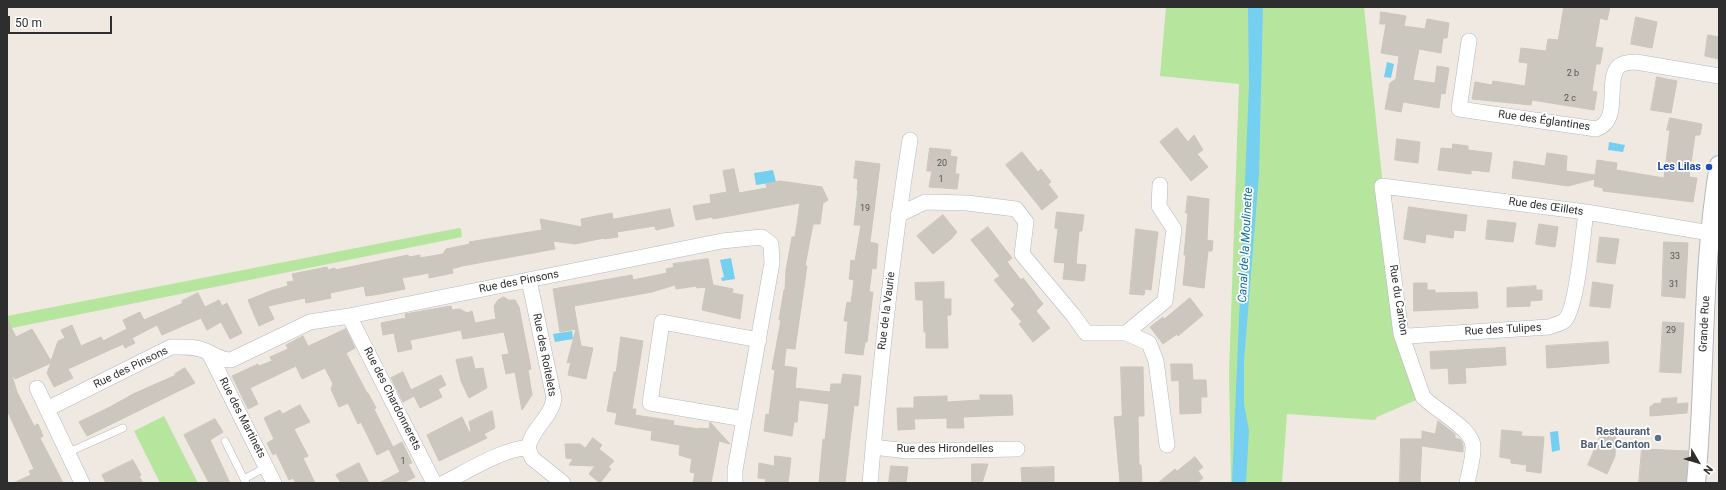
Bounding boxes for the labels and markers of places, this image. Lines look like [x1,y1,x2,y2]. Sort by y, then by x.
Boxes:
place label: Les Lilas [1657,160,1701,174]
marker: Les Lilas [1704,162,1714,172]
place label: Restaurant Bar Le Canton [1581,425,1650,451]
marker: Restaurant Bar Le Canton [1653,433,1663,443]

